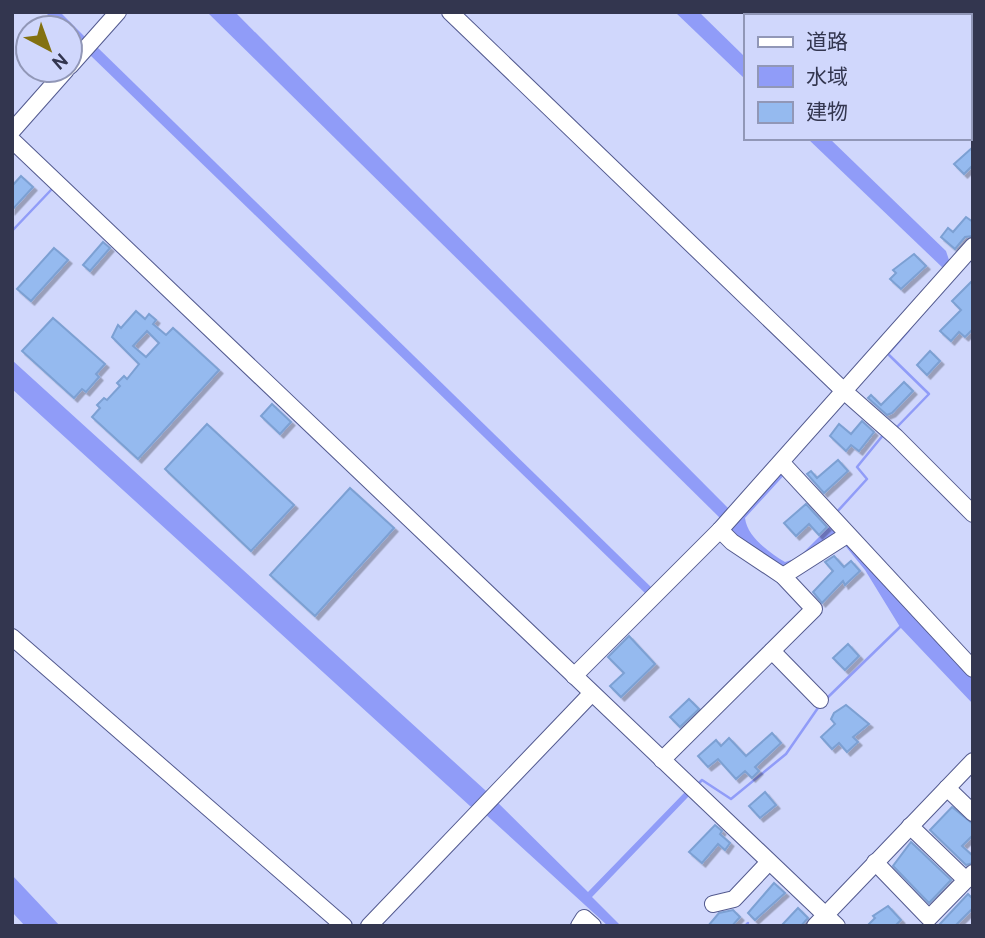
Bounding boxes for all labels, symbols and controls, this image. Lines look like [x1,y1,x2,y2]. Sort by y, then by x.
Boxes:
north arrow [14,14,84,84]
legend [744,14,971,140]
text: 道路 [806,30,848,57]
text: N [46,47,72,74]
text: 水域 [806,65,848,92]
text: 建物 [806,100,848,127]

